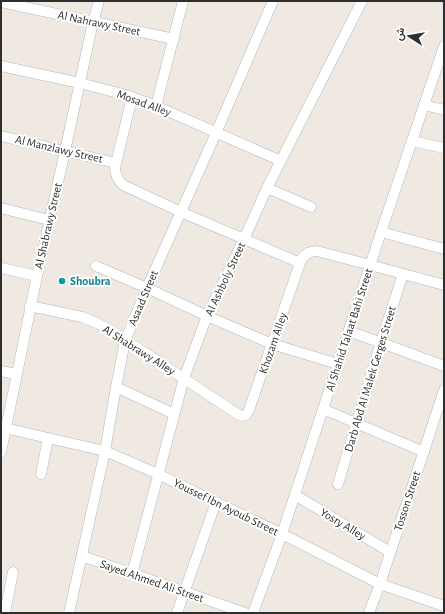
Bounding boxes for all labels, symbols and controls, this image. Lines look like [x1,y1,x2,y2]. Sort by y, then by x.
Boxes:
street label: Al Nahrawy Street [56,8,142,39]
north arrow [389,16,429,56]
text: ش [393,26,407,42]
street label: Mosad Alley [115,88,173,119]
street label: Al Manzlawy Street [14,133,104,166]
street label: Al Shabrawy Street [32,182,65,270]
street label: Al Ashboly Street [203,240,248,318]
street label: Al Shahid Talaat Bahi Street [323,267,375,393]
street label: Asaad Street [126,268,160,327]
place label: Shoubra [70,275,111,287]
marker: Shoubra [57,276,67,286]
street label: Darb Abd Al Malek Gerges Street [342,305,398,453]
street label: Khozam Alley [257,311,290,376]
street label: Al Shabrawy Alley [100,323,177,378]
street label: Tosson Street [392,469,422,532]
street label: Youssef Ibn Ayoub Street [171,476,281,539]
street label: Yosry Alley [318,506,368,543]
street label: Sayed Ahmed Ali Street [98,558,206,605]

